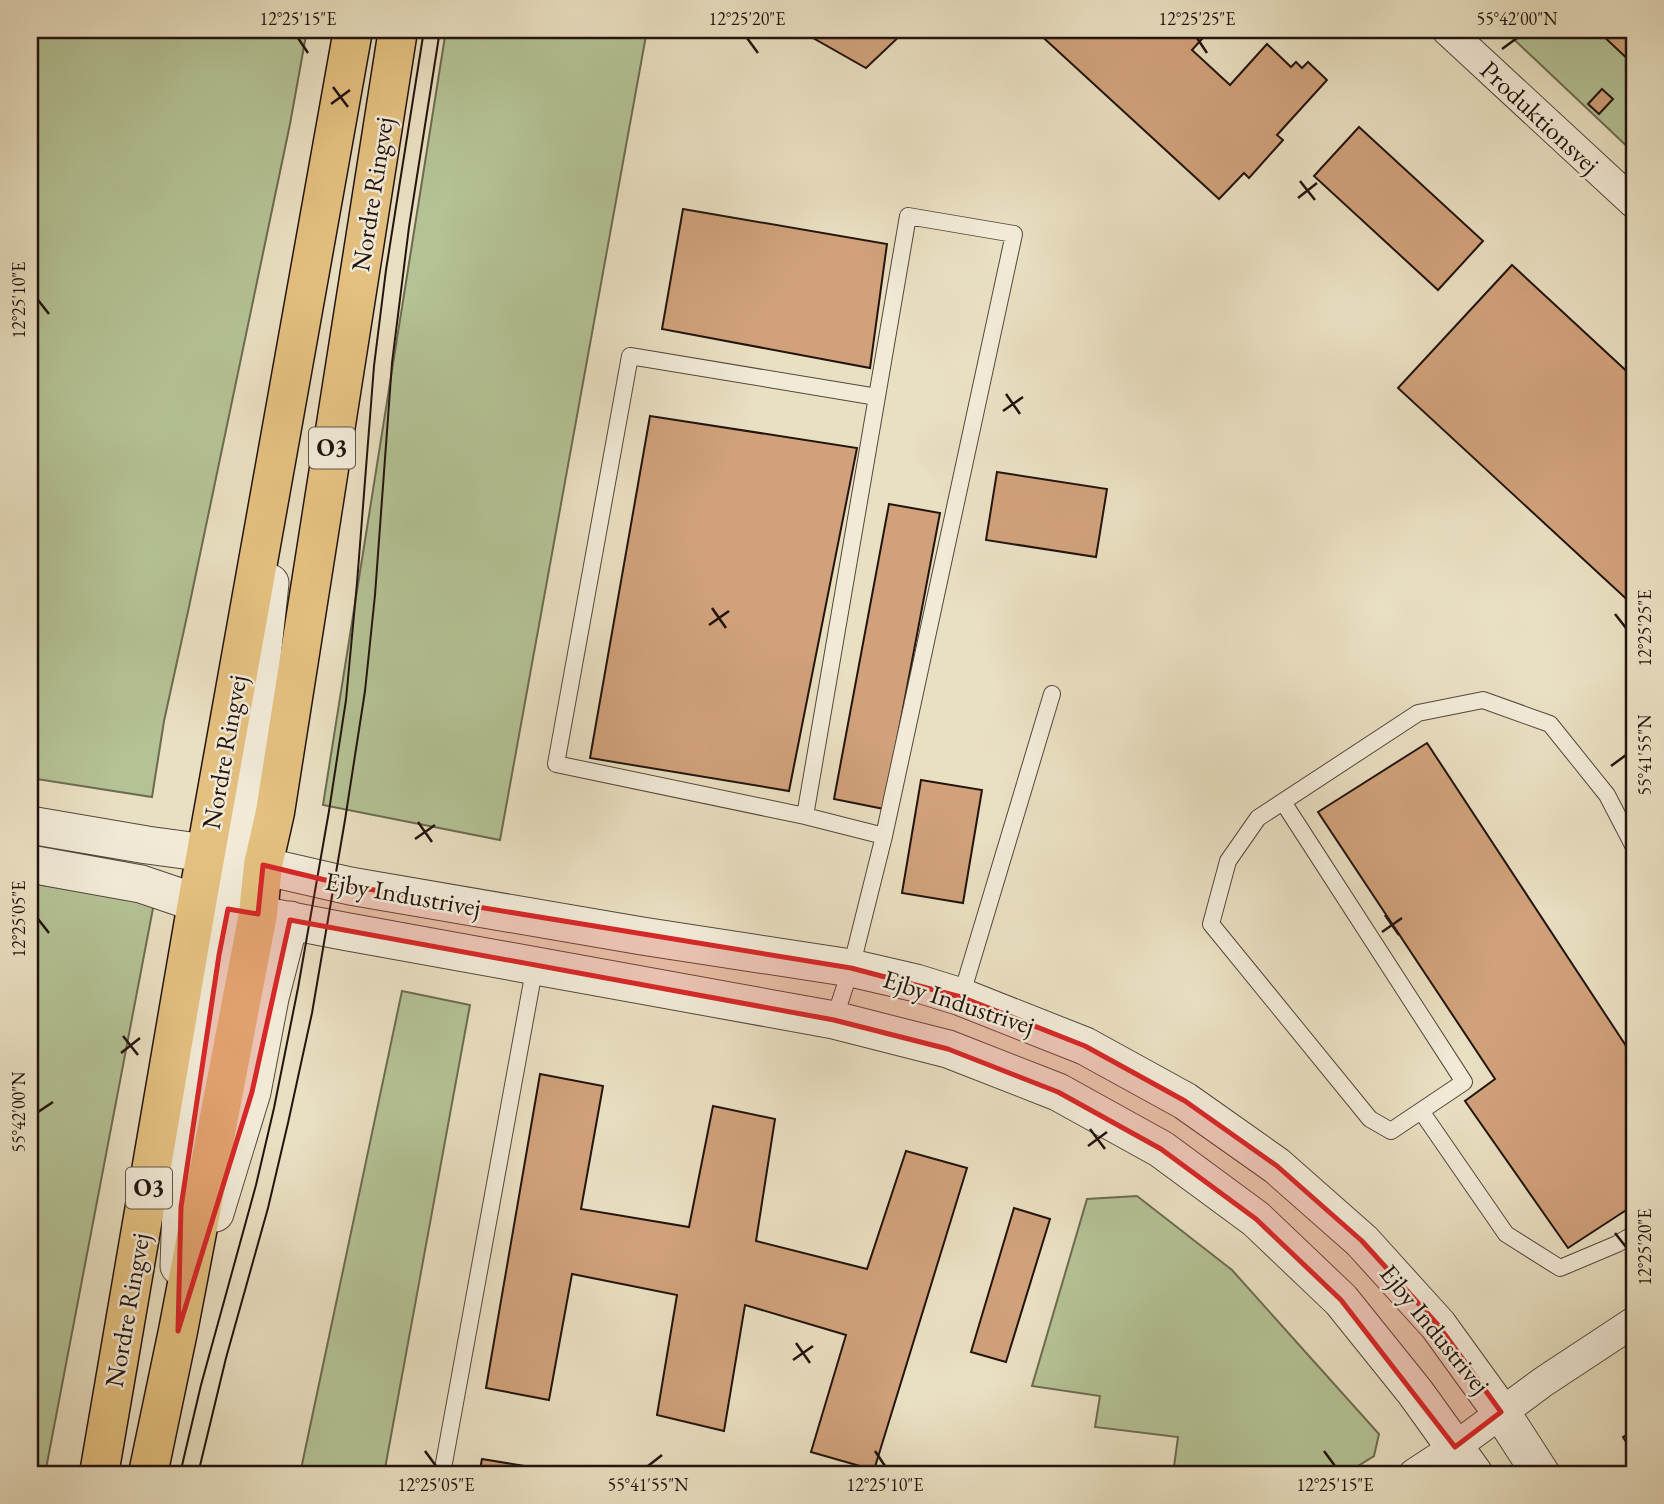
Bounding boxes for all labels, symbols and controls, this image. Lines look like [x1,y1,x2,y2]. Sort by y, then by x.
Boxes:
text: 12°25'15"E [260,7,336,30]
text: 12°25'20"E [709,7,785,30]
text: 12°25'25"E [1159,7,1235,30]
text: 55°42'00"N [1477,7,1558,30]
street label: Produktionsvej [1473,53,1607,181]
street label: Nordre Ringvej [343,114,401,274]
text: 12°25'10"E [7,262,30,338]
road number: O3 [309,428,355,468]
text: 12°25'25"E [1633,590,1656,666]
street label: Nordre Ringvej [194,672,254,832]
text: 55°41'55"N [1633,714,1656,795]
street label: Ejby Industrivej [322,864,484,924]
text: 12°25'05"E [7,881,30,957]
street label: Ejby Industrivej [879,961,1039,1043]
text: 55°42'00"N [7,1071,30,1152]
road number: O3 [126,1168,172,1208]
text: 12°25'20"E [1633,1209,1656,1285]
street label: Nordre Ringvej [97,1230,157,1390]
street label: Ejby Industrivej [1372,1257,1498,1401]
text: 12°25'05"E [398,1473,474,1496]
text: 55°41'55"N [608,1473,689,1496]
text: 12°25'10"E [847,1473,923,1496]
text: 12°25'15"E [1297,1473,1373,1496]

